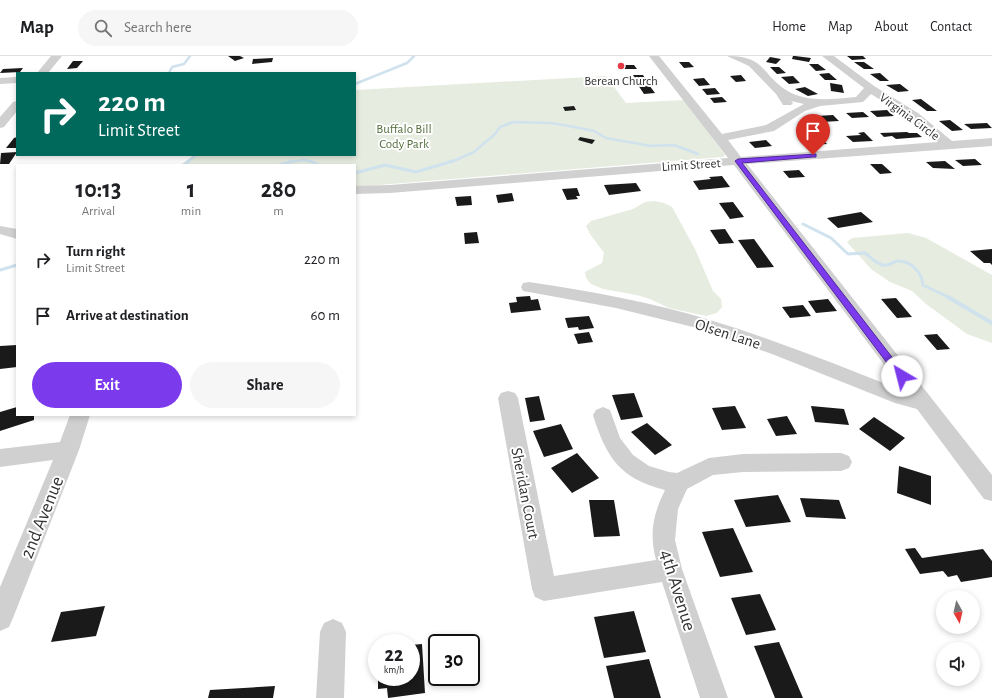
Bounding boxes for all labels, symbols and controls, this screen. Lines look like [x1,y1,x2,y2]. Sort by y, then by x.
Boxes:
search box [78,10,358,46]
icon: search [92,17,114,39]
text: Map [20,18,54,37]
text: Search here [124,20,192,35]
text: Home [772,20,806,34]
text: Map [828,20,852,34]
text: About [874,20,908,34]
text: Contact [930,20,972,34]
marker: Berean Church [616,61,626,71]
place label: Berean Church [584,75,658,88]
icon: right [32,88,84,140]
text: 220 m [98,89,166,117]
street label: Virginia Circle [877,91,941,143]
pin [796,114,830,155]
icon: arrive [802,120,824,142]
text: Limit Street [98,122,180,140]
park label: Buffalo Bill Cody Park [376,123,432,151]
street label: Limit Street [661,157,721,174]
text: 10:13 [76,178,121,202]
text: 1 [187,178,195,202]
text: 280 [261,178,296,202]
text: Arrival [82,205,115,218]
text: min [181,205,201,218]
text: m [273,205,284,218]
text: Turn right [66,244,125,259]
icon: right [32,249,54,271]
text: 220 m [304,252,340,267]
text: Limit Street [66,262,125,275]
icon: arrive [32,305,54,327]
text: Arrive at destination [66,308,189,323]
text: 60 m [311,308,340,323]
street label: Olsen Lane [693,316,762,352]
position arrow [881,355,923,397]
button: Exit [32,362,182,408]
button: Share [190,362,340,408]
street label: Sheridan Court [508,446,542,540]
street label: 2nd Avenue [17,474,67,561]
street label: 4th Avenue [656,548,699,633]
north arrow [936,590,980,634]
map controls [936,590,980,686]
speed limit sign: 30 [428,634,480,686]
button: sound [936,642,980,686]
text: 22 [385,645,403,665]
text: km/h [384,665,404,675]

